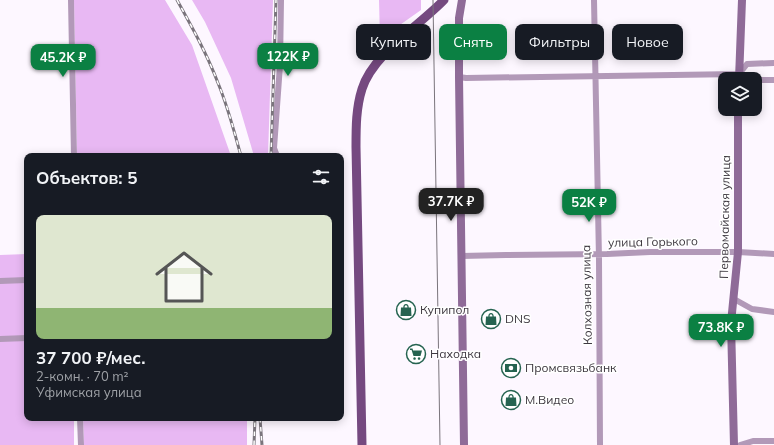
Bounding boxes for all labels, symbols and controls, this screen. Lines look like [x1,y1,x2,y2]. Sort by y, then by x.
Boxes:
chip: Купить [356,24,431,60]
chip: Снять [439,24,507,60]
chip: Фильтры [515,24,604,60]
chip: Новое [612,24,683,60]
pin: 122K ₽ [255,43,321,77]
pin: 45.2K ₽ [26,44,100,78]
text: 122K ₽ [266,48,310,64]
text: 45.2K ₽ [40,49,86,65]
map controls [718,72,762,116]
button: layers [718,72,762,116]
street label: Первомайская улица [716,155,733,279]
icon: filters [310,166,332,188]
text: Объектов: 5 [36,167,137,188]
pin: 37.7K ₽ [414,188,488,222]
pin: 52K ₽ [561,189,617,223]
text: 37.7K ₽ [428,193,474,209]
text: 52K ₽ [571,194,607,210]
street label: улица Горького [608,233,698,250]
icon: home [148,241,220,313]
street label: Колхозная улица [578,245,595,345]
shop icon: Купипол [395,299,417,321]
place label: Купипол [420,302,469,317]
shop icon: DNS [480,308,502,330]
place label: DNS [505,311,530,326]
pin: 73.8K ₽ [684,314,758,348]
text: 73.8K ₽ [698,319,744,335]
supermarket icon: Находка [405,343,427,365]
place label: Находка [430,346,481,361]
text: 37 700 ₽/мес. [36,347,145,368]
bank icon: Промсвязьбанк [500,357,522,379]
place label: Промсвязьбанк [525,360,617,375]
text: 2-комн. · 70 m² [36,368,129,384]
text: Уфимская улица [36,384,142,400]
shop icon: М.Видео [500,389,522,411]
place label: М.Видео [525,392,574,407]

